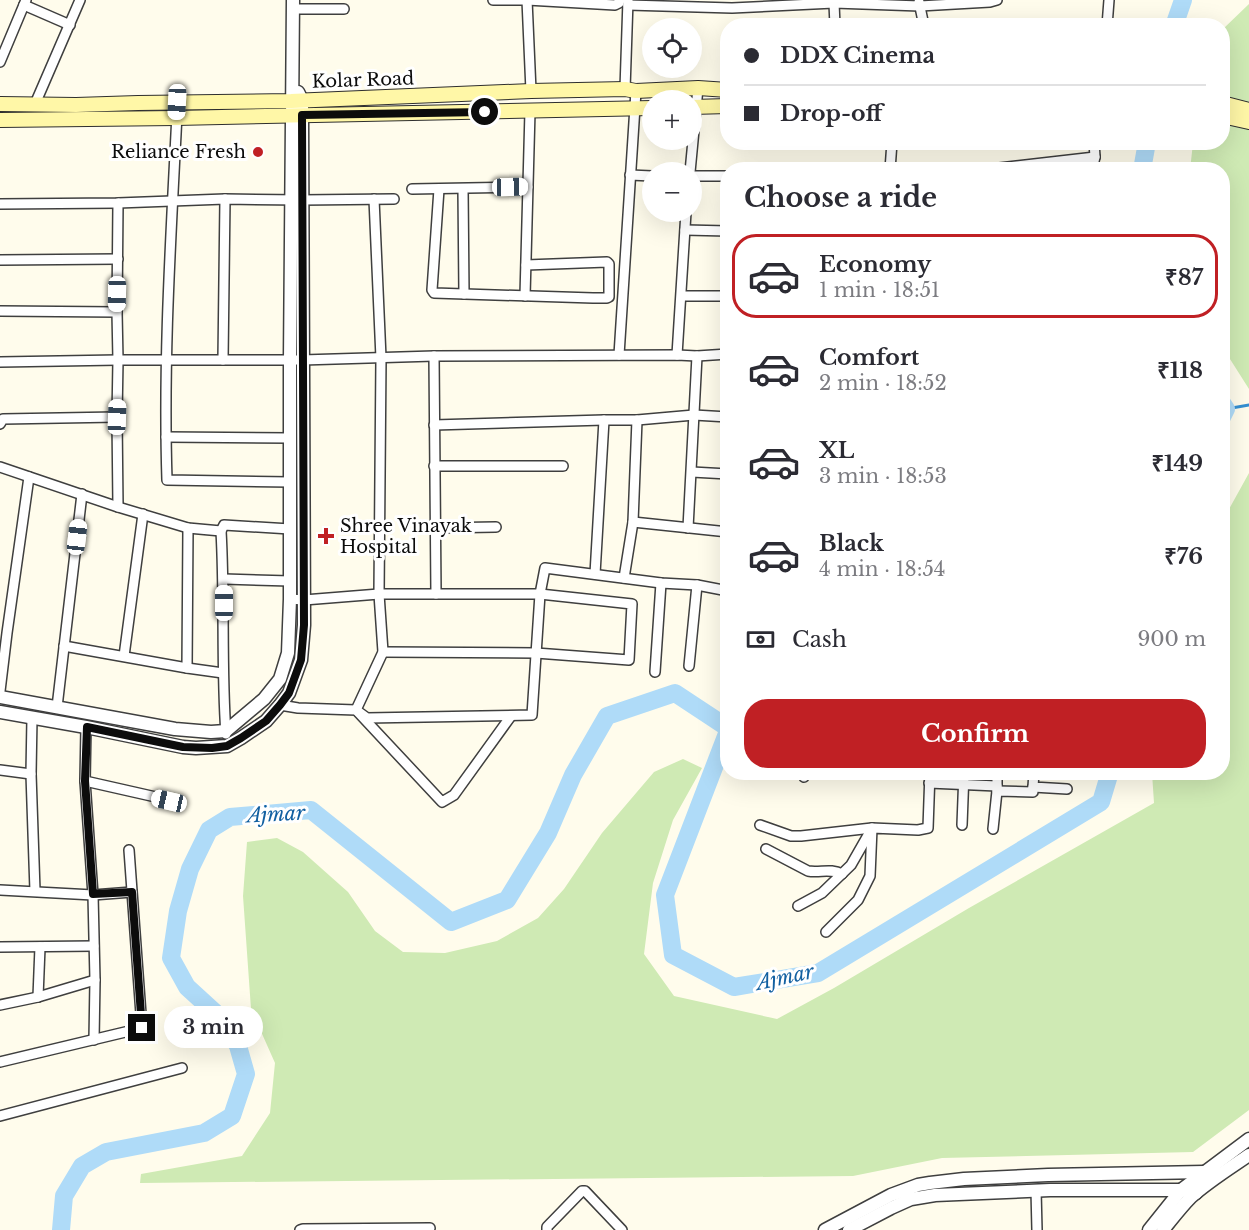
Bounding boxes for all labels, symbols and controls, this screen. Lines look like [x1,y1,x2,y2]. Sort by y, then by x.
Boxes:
map controls [642,18,702,222]
button: locate [642,18,702,78]
text: DDX Cinema [780,42,935,69]
street label: Kolar Road [312,67,414,93]
car [167,84,187,120]
button: + [642,90,702,150]
route start [471,98,498,125]
text: Drop-off [780,100,882,127]
place label: Reliance Fresh [111,141,246,163]
marker: Reliance Fresh [251,145,265,159]
button: − [642,162,702,222]
car [492,178,528,196]
text: Choose a ride [744,181,937,214]
icon: car [747,249,801,303]
text: Economy [819,251,931,278]
text: ₹87 [1165,264,1203,291]
car [108,276,126,312]
text: 1 min · 18:51 [819,278,940,302]
icon: car [747,342,801,396]
text: Comfort [819,344,919,371]
text: ₹118 [1157,357,1203,384]
text: 2 min · 18:52 [819,371,947,395]
car [107,399,127,435]
icon: car [747,435,801,489]
text: XL [819,437,854,464]
text: ₹149 [1151,450,1203,477]
text: 3 min · 18:53 [819,464,947,488]
place label: Shree Vinayak Hospital [340,515,472,558]
car [66,518,88,556]
marker: Shree Vinayak Hospital [317,527,335,545]
icon: car [747,528,801,582]
text: Black [819,530,884,557]
text: ₹76 [1164,543,1203,570]
text: 4 min · 18:54 [819,557,945,581]
car [215,585,233,621]
icon: cash [744,623,777,656]
text: Cash [792,626,847,653]
text: 900 m [1137,627,1206,651]
button: Confirm [744,699,1206,768]
car [149,788,189,814]
water label: Ajmar [243,800,307,828]
water label: Ajmar [751,959,817,995]
callout: 3 min [163,1007,262,1049]
route end [128,1014,155,1041]
text: 3 min [183,1015,244,1039]

